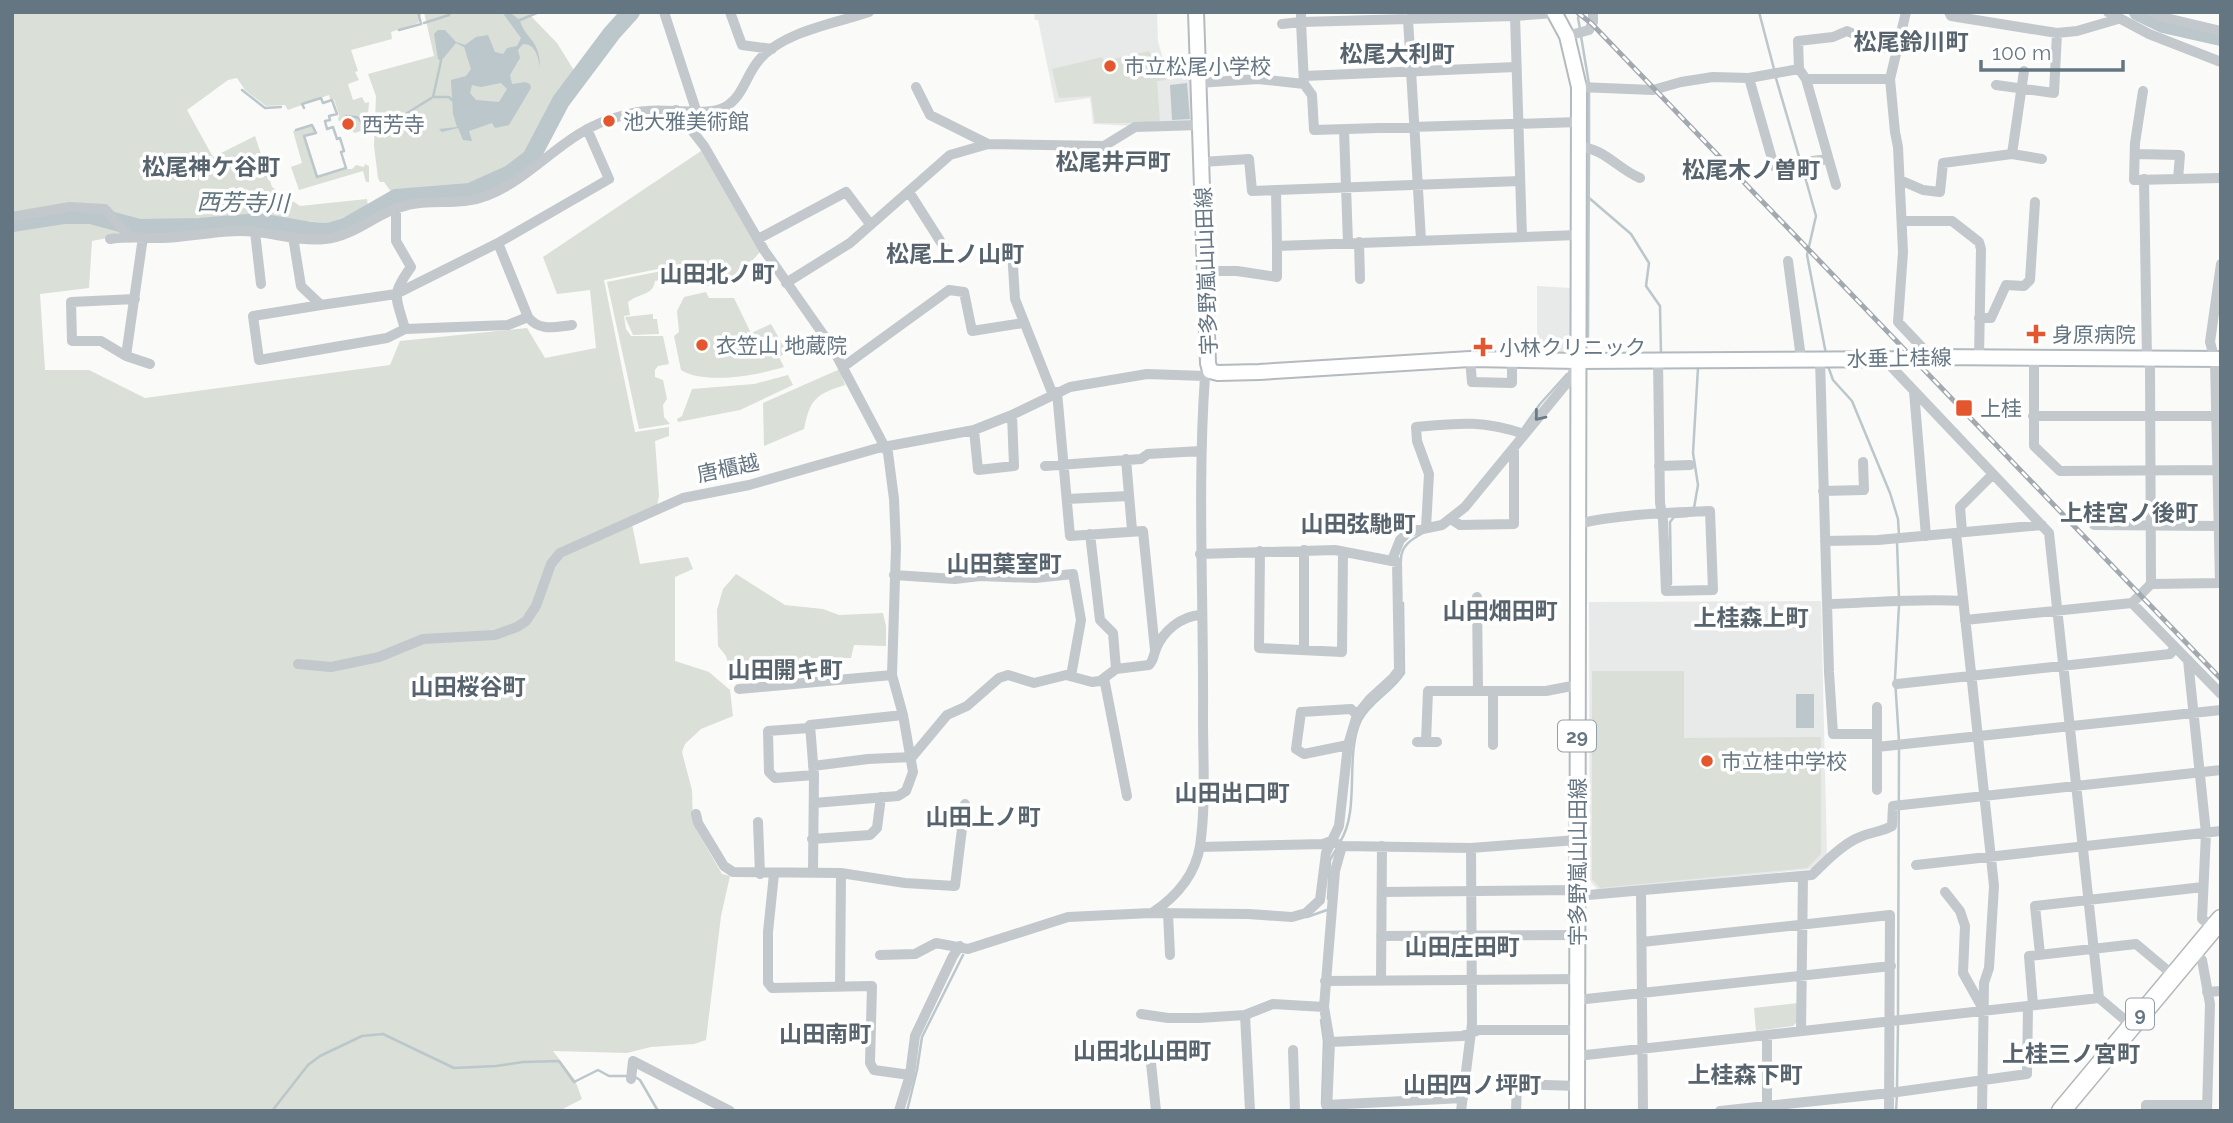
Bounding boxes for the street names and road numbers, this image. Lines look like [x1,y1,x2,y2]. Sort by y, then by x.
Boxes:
street label: 宇多野嵐山山田線 [1191,187,1221,355]
street label: 水垂上桂線 [1846,345,1952,371]
street label: 唐櫃越 [695,449,761,487]
road number: 29 [1558,720,1596,751]
street label: 宇多野嵐山山田線 [1565,778,1590,946]
road number: 9 [2126,998,2154,1030]

